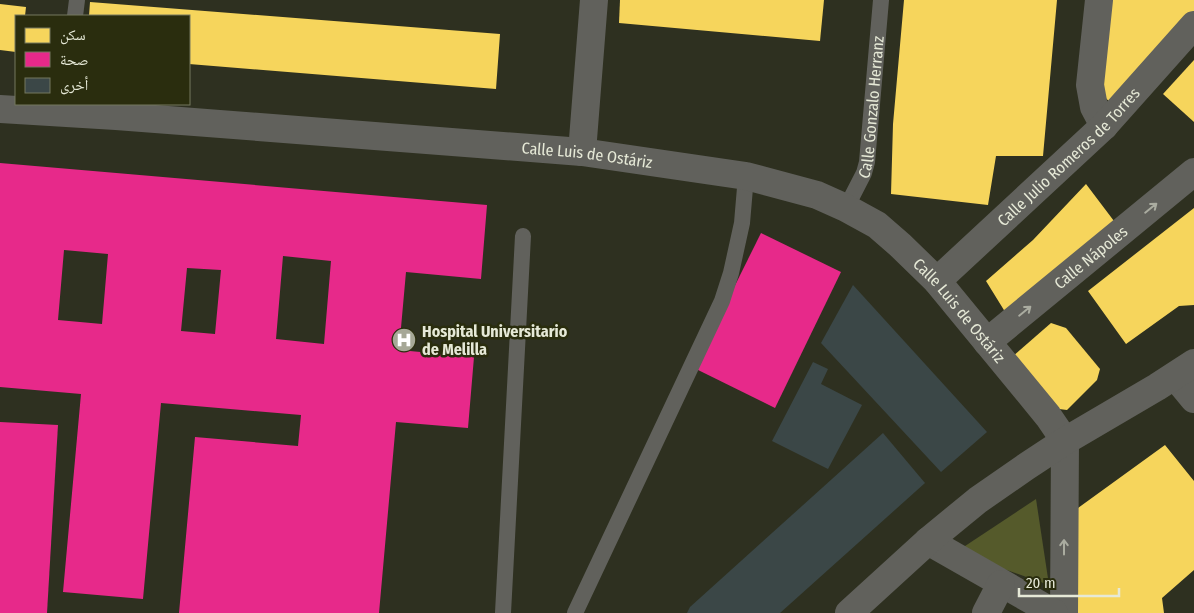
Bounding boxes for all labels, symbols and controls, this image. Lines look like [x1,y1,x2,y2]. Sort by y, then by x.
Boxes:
legend [15,15,190,105]
text: سكن [60,26,86,45]
street label: Calle Gonzalo Herranz [853,35,887,182]
text: صحة [60,51,89,69]
text: أخرى [60,76,89,95]
street label: Calle Julio Romeros de Torres [993,83,1144,230]
street label: Calle Luis de Ostáriz [521,138,654,172]
one-way arrow [1144,203,1157,214]
street label: Calle Nápoles [1050,221,1131,293]
street label: Calle Luis de Ostáriz [910,254,1010,366]
one-way arrow [1018,306,1031,317]
place label: Hospital Universitario de Melilla [422,322,568,359]
hospital icon: Hospital Universitario de Melilla [391,327,417,353]
one-way arrow [1060,539,1069,555]
scale bar [1019,566,1119,598]
text: 20 m [1026,574,1056,592]

